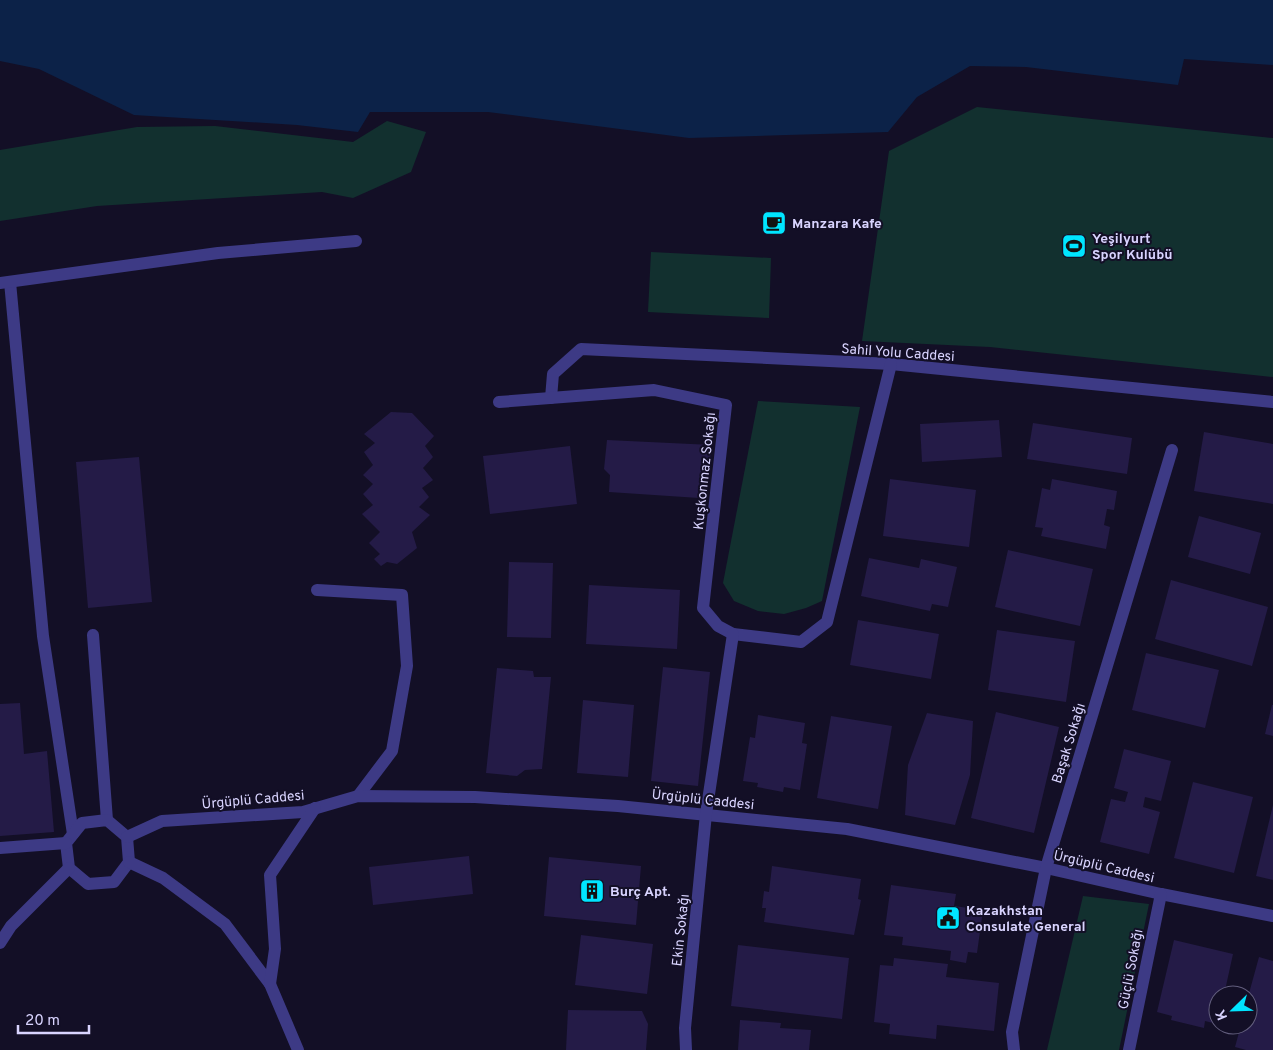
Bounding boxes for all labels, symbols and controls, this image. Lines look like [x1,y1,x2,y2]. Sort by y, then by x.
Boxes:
cafe icon: Manzara Kafe [761,210,787,236]
place label: Manzara Kafe [792,216,882,233]
place label: Yeşilyurt Spor Kulübü [1092,231,1173,264]
sports icon: Yeşilyurt Spor Kulübü [1061,233,1087,259]
street label: Sahil Yolu Caddesi [841,341,955,366]
street label: Kuşkonmaz Sokağı [691,411,720,531]
street label: Başak Sokağı [1049,701,1090,786]
street label: Ürgüplü Caddesi [651,786,755,814]
street label: Ürgüplü Caddesi [201,787,305,813]
street label: Ürgüplü Caddesi [1052,847,1156,887]
building icon: Burç Apt. [579,878,605,904]
place label: Burç Apt. [610,884,671,901]
street label: Ekin Sokağı [669,893,694,967]
place label: Kazakhstan Consulate General [966,903,1086,936]
public building icon: Kazakhstan Consulate General [935,905,961,931]
street label: Güçlü Sokağı [1115,928,1148,1011]
north arrow [1208,985,1258,1035]
scale bar [18,1002,89,1034]
text: K [1213,1007,1232,1022]
text: 20 m [25,1012,60,1031]

